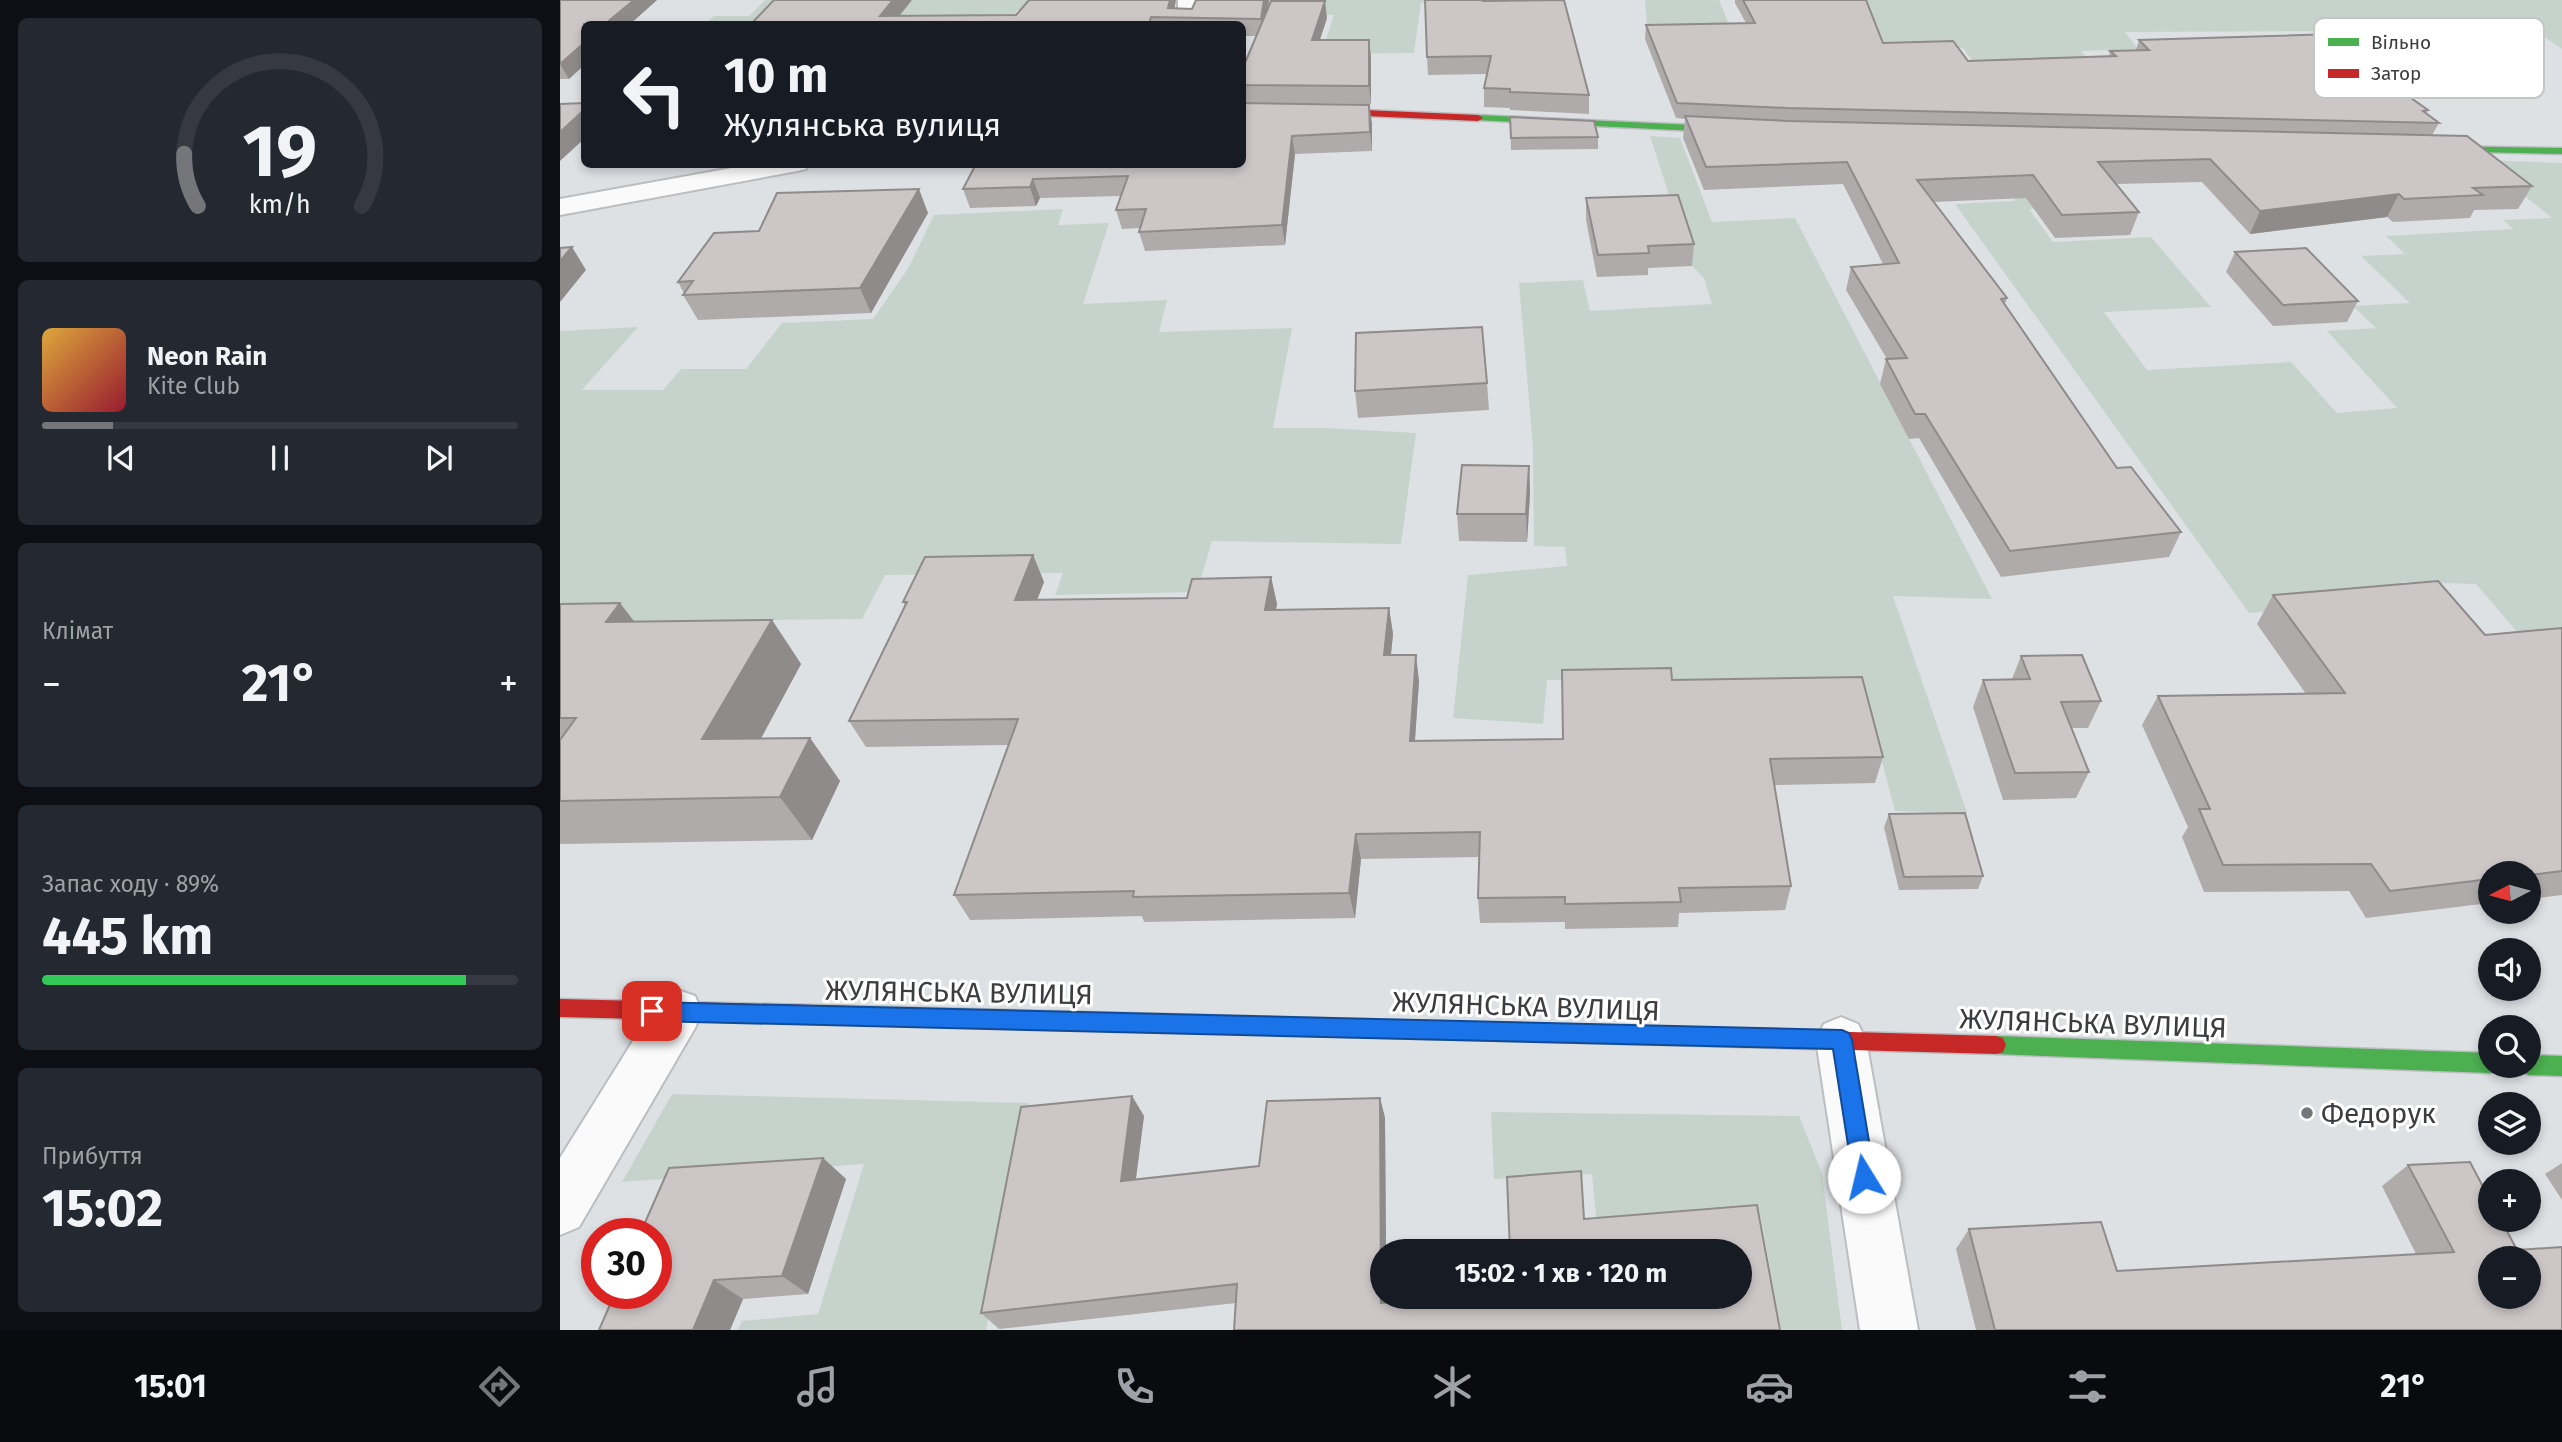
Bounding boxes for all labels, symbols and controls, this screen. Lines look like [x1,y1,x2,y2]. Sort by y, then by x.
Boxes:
legend [2314,18,2544,98]
text: Вільно [2371,31,2431,54]
text: 10 m [724,46,828,105]
icon: left [609,49,700,140]
text: Затор [2371,62,2421,85]
text: Жулянська вулиця [724,106,1001,144]
text: 19 [243,109,317,196]
text: km/h [249,190,311,220]
text: Neon Rain [147,341,267,372]
text: Kite Club [147,372,240,400]
icon: previous [102,439,140,477]
icon: pause [261,439,299,477]
icon: next [420,439,458,477]
text: Клімат [42,617,113,645]
text: 21° [242,652,319,715]
text: − [42,661,61,707]
text: + [499,661,518,707]
north arrow [2478,861,2541,924]
map controls [2478,861,2541,1309]
text: Запас ходу · 89% [42,870,219,898]
text: 445 km [42,905,213,968]
button: sound [2478,938,2541,1001]
street label: ЖУЛЯНСЬКА ВУЛИЦЯ [825,974,1093,1011]
pin [622,981,682,1041]
street label: ЖУЛЯНСЬКА ВУЛИЦЯ [1392,985,1660,1028]
icon: arrive [633,992,671,1030]
street label: ЖУЛЯНСЬКА ВУЛИЦЯ [1959,1002,2227,1045]
button: search [2478,1015,2541,1078]
button: layers [2478,1092,2541,1155]
place label: Федорук [2321,1097,2436,1130]
marker: Федорук [2299,1105,2315,1121]
position arrow [1827,1140,1901,1214]
text: Прибуття [42,1142,143,1170]
button: + [2478,1169,2541,1232]
text: 15:02 [42,1177,163,1240]
speed limit sign: 30 [581,1218,672,1309]
button: − [2478,1246,2541,1309]
text: 15:02 · 1 хв · 120 m [1455,1258,1667,1289]
icon: directions [475,1362,524,1411]
icon: music [793,1362,842,1411]
icon: phone [1110,1362,1159,1411]
icon: climate [1428,1362,1477,1411]
icon: car [1745,1362,1794,1411]
icon: filters [2063,1362,2112,1411]
text: 15:01 [134,1367,207,1405]
text: 21° [2380,1367,2428,1405]

